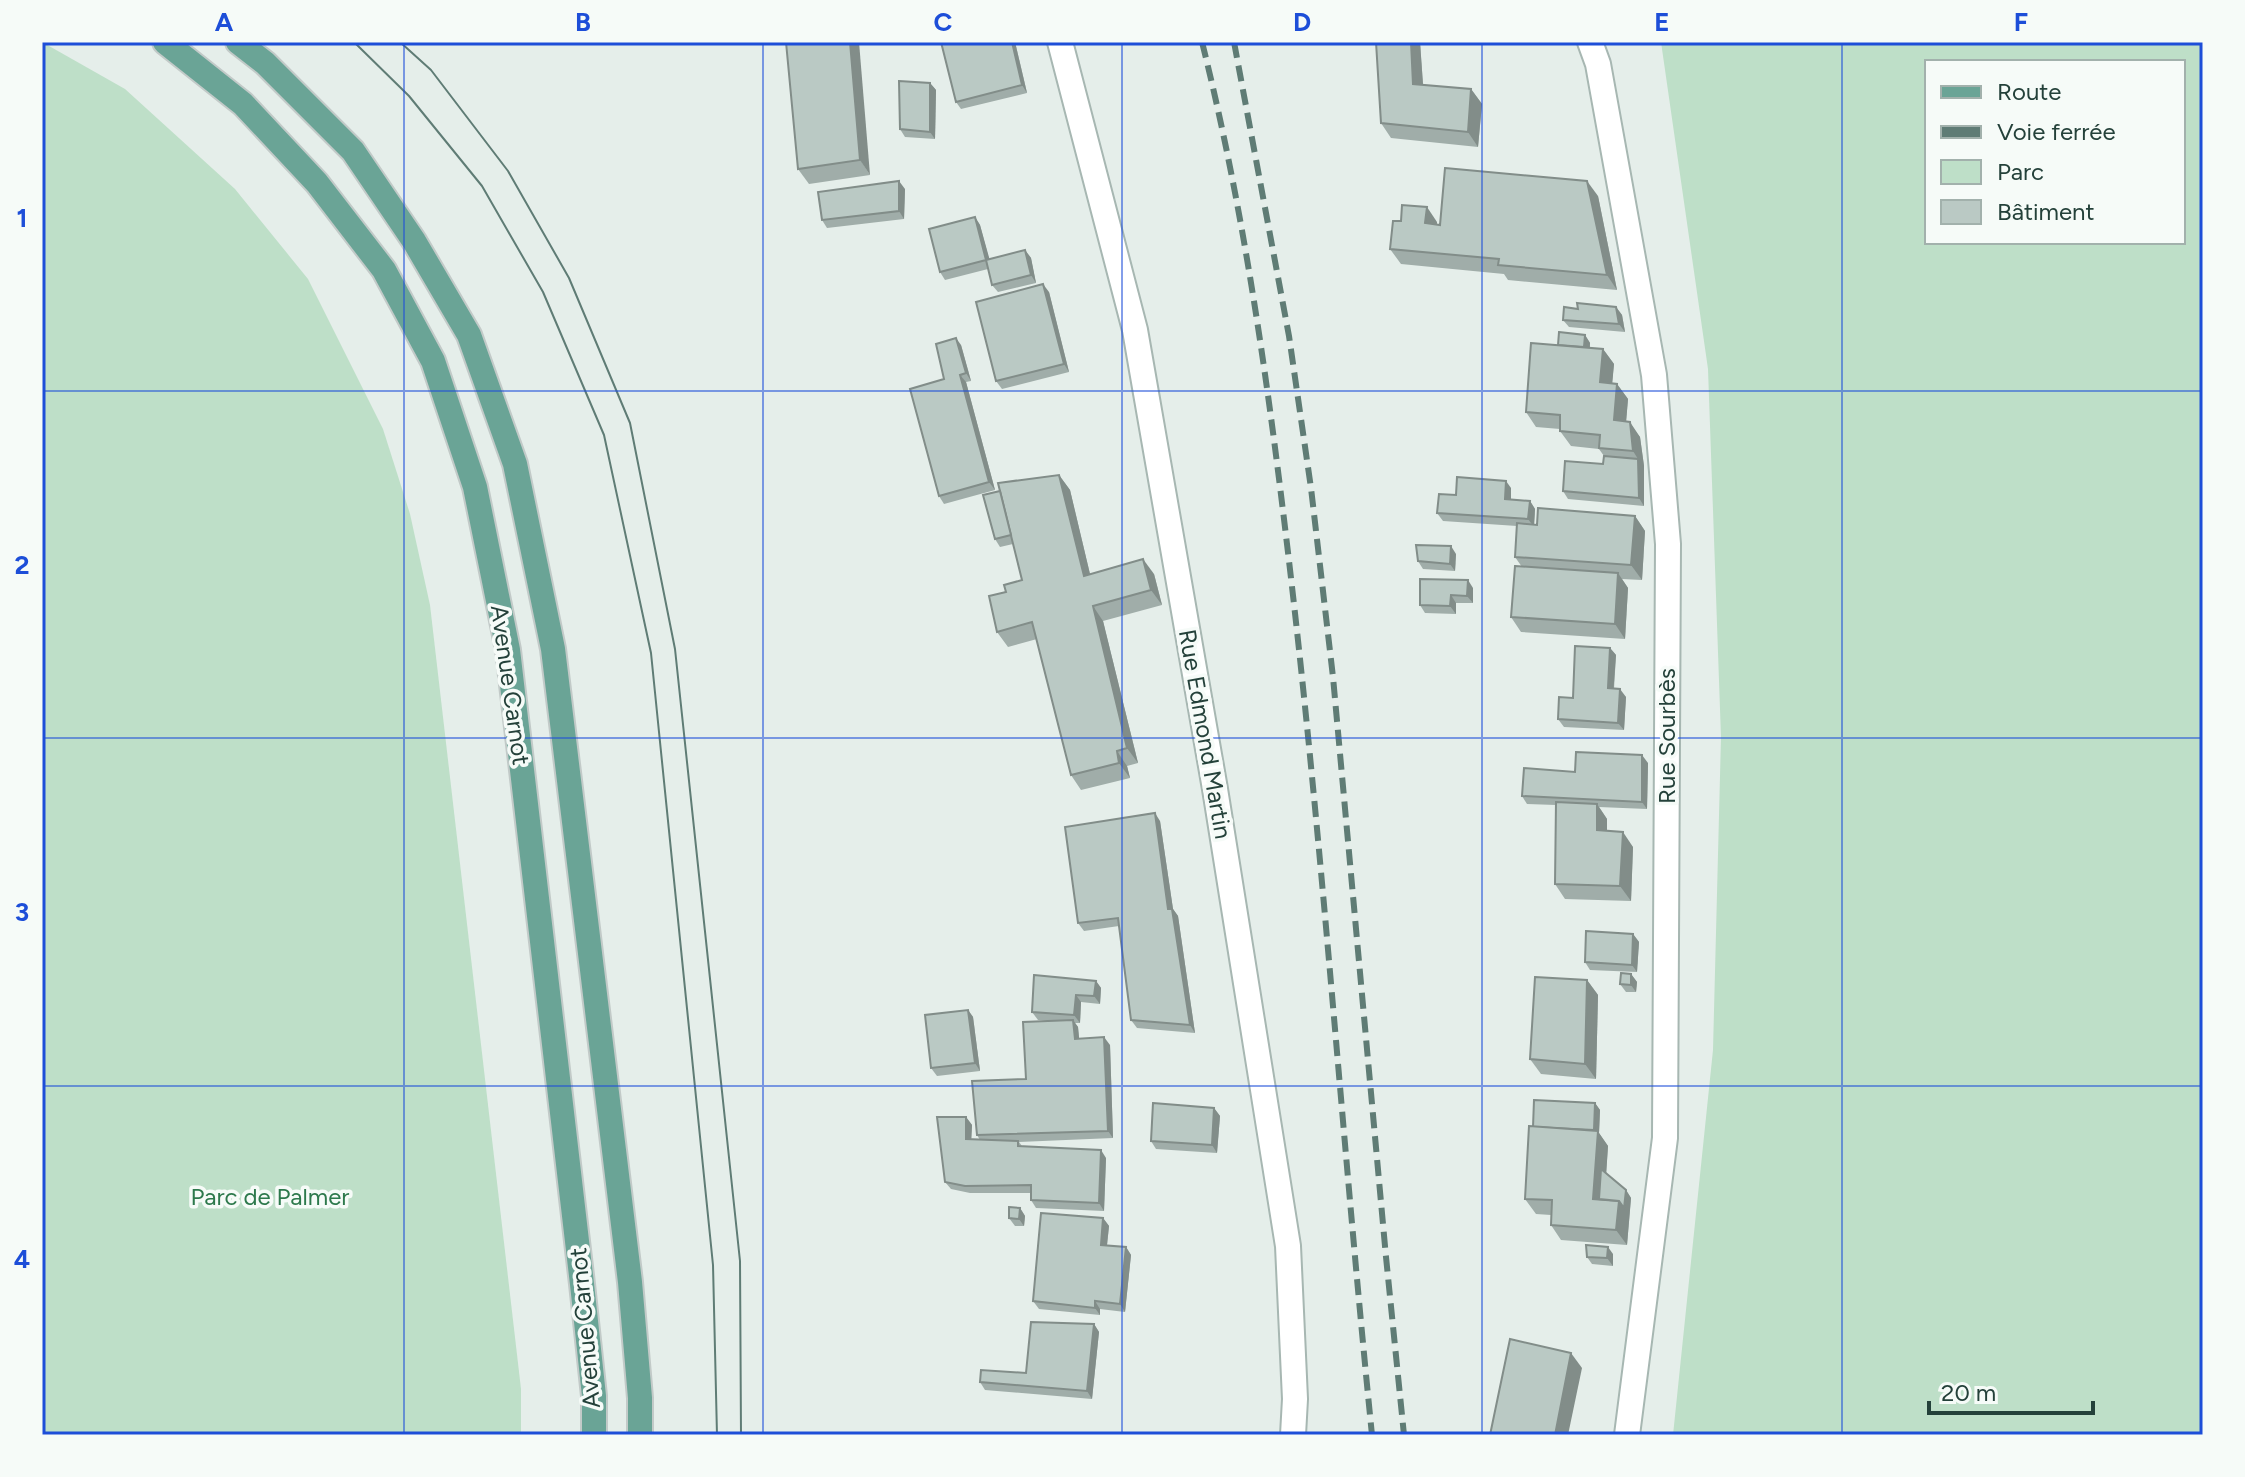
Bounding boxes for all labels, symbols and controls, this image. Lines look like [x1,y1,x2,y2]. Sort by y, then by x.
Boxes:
text: A [215,6,234,38]
text: B [575,6,591,38]
text: C [934,6,953,38]
text: D [1293,6,1311,38]
text: E [1654,6,1670,38]
text: F [2014,6,2028,38]
legend [1925,60,2185,244]
text: Route [1997,77,2061,106]
text: Voie ferrée [1997,117,2116,146]
text: Parc [1997,157,2044,186]
text: Bâtiment [1997,197,2095,226]
text: 1 [17,202,27,234]
text: 2 [14,549,30,581]
street label: Avenue Carnot [485,603,536,767]
street label: Rue Edmond Martin [1173,627,1238,841]
street label: Rue Sourbès [1652,668,1681,804]
text: 3 [15,896,29,928]
park label: Parc de Palmer [191,1182,349,1211]
text: 4 [14,1243,30,1275]
street label: Avenue Carnot [563,1247,606,1410]
scale bar [1929,1365,2093,1415]
text: 20 m [1941,1378,1996,1407]

